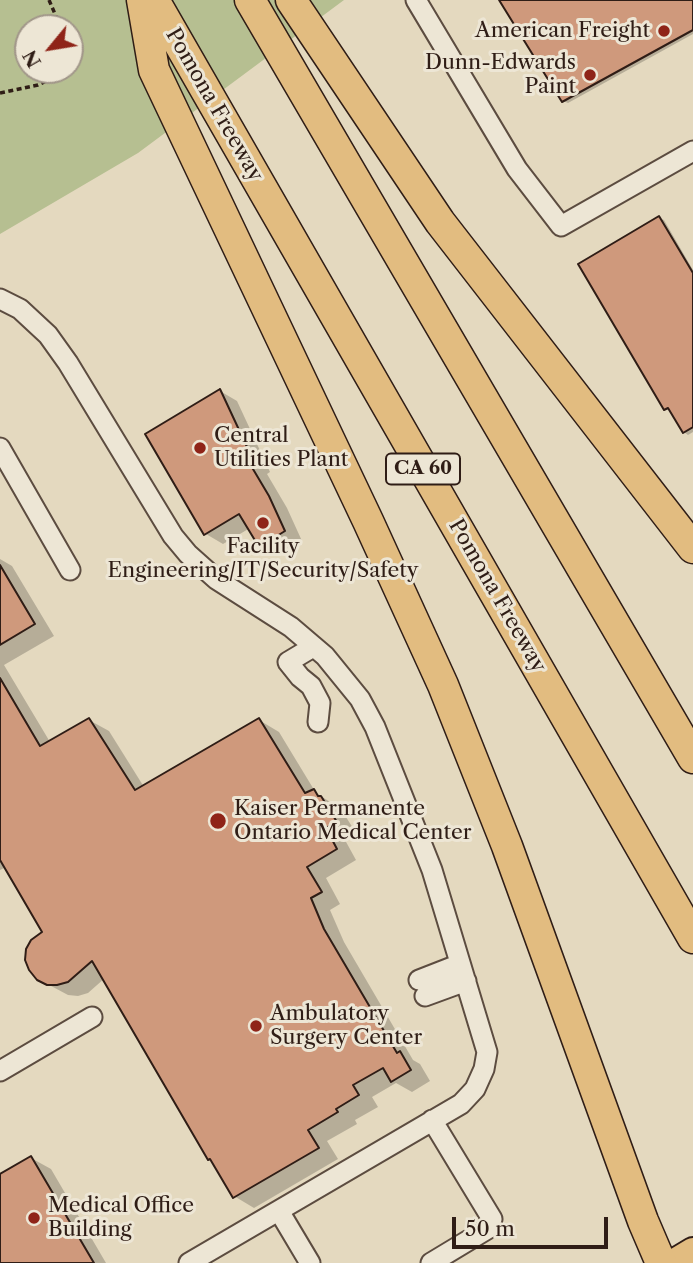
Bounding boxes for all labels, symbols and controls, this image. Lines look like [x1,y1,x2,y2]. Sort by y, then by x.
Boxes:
north arrow [14,14,84,84]
place label: American Freight [475,18,650,44]
marker: American Freight [656,23,672,39]
street label: Pomona Freeway [160,24,268,186]
text: N [18,46,46,72]
place label: Dunn-Edwards Paint [425,50,576,100]
marker: Dunn-Edwards Paint [582,67,598,83]
place label: Central Utilities Plant [214,423,348,473]
marker: Central Utilities Plant [192,440,208,456]
road number: CA 60 [386,454,460,484]
marker: Facility Engineering/IT/Security/Safety [255,515,271,531]
street label: Pomona Freeway [443,515,551,677]
place label: Facility Engineering/IT/Security/Safety [108,534,418,584]
place label: Kaiser Permanente Ontario Medical Center [234,796,472,846]
marker: Kaiser Permanente Ontario Medical Center [208,811,228,831]
place label: Ambulatory Surgery Center [270,1001,422,1051]
marker: Ambulatory Surgery Center [248,1018,264,1034]
place label: Medical Office Building [48,1193,194,1243]
scale bar [455,1204,611,1248]
marker: Medical Office Building [26,1210,42,1226]
text: 50 m [465,1216,515,1241]

